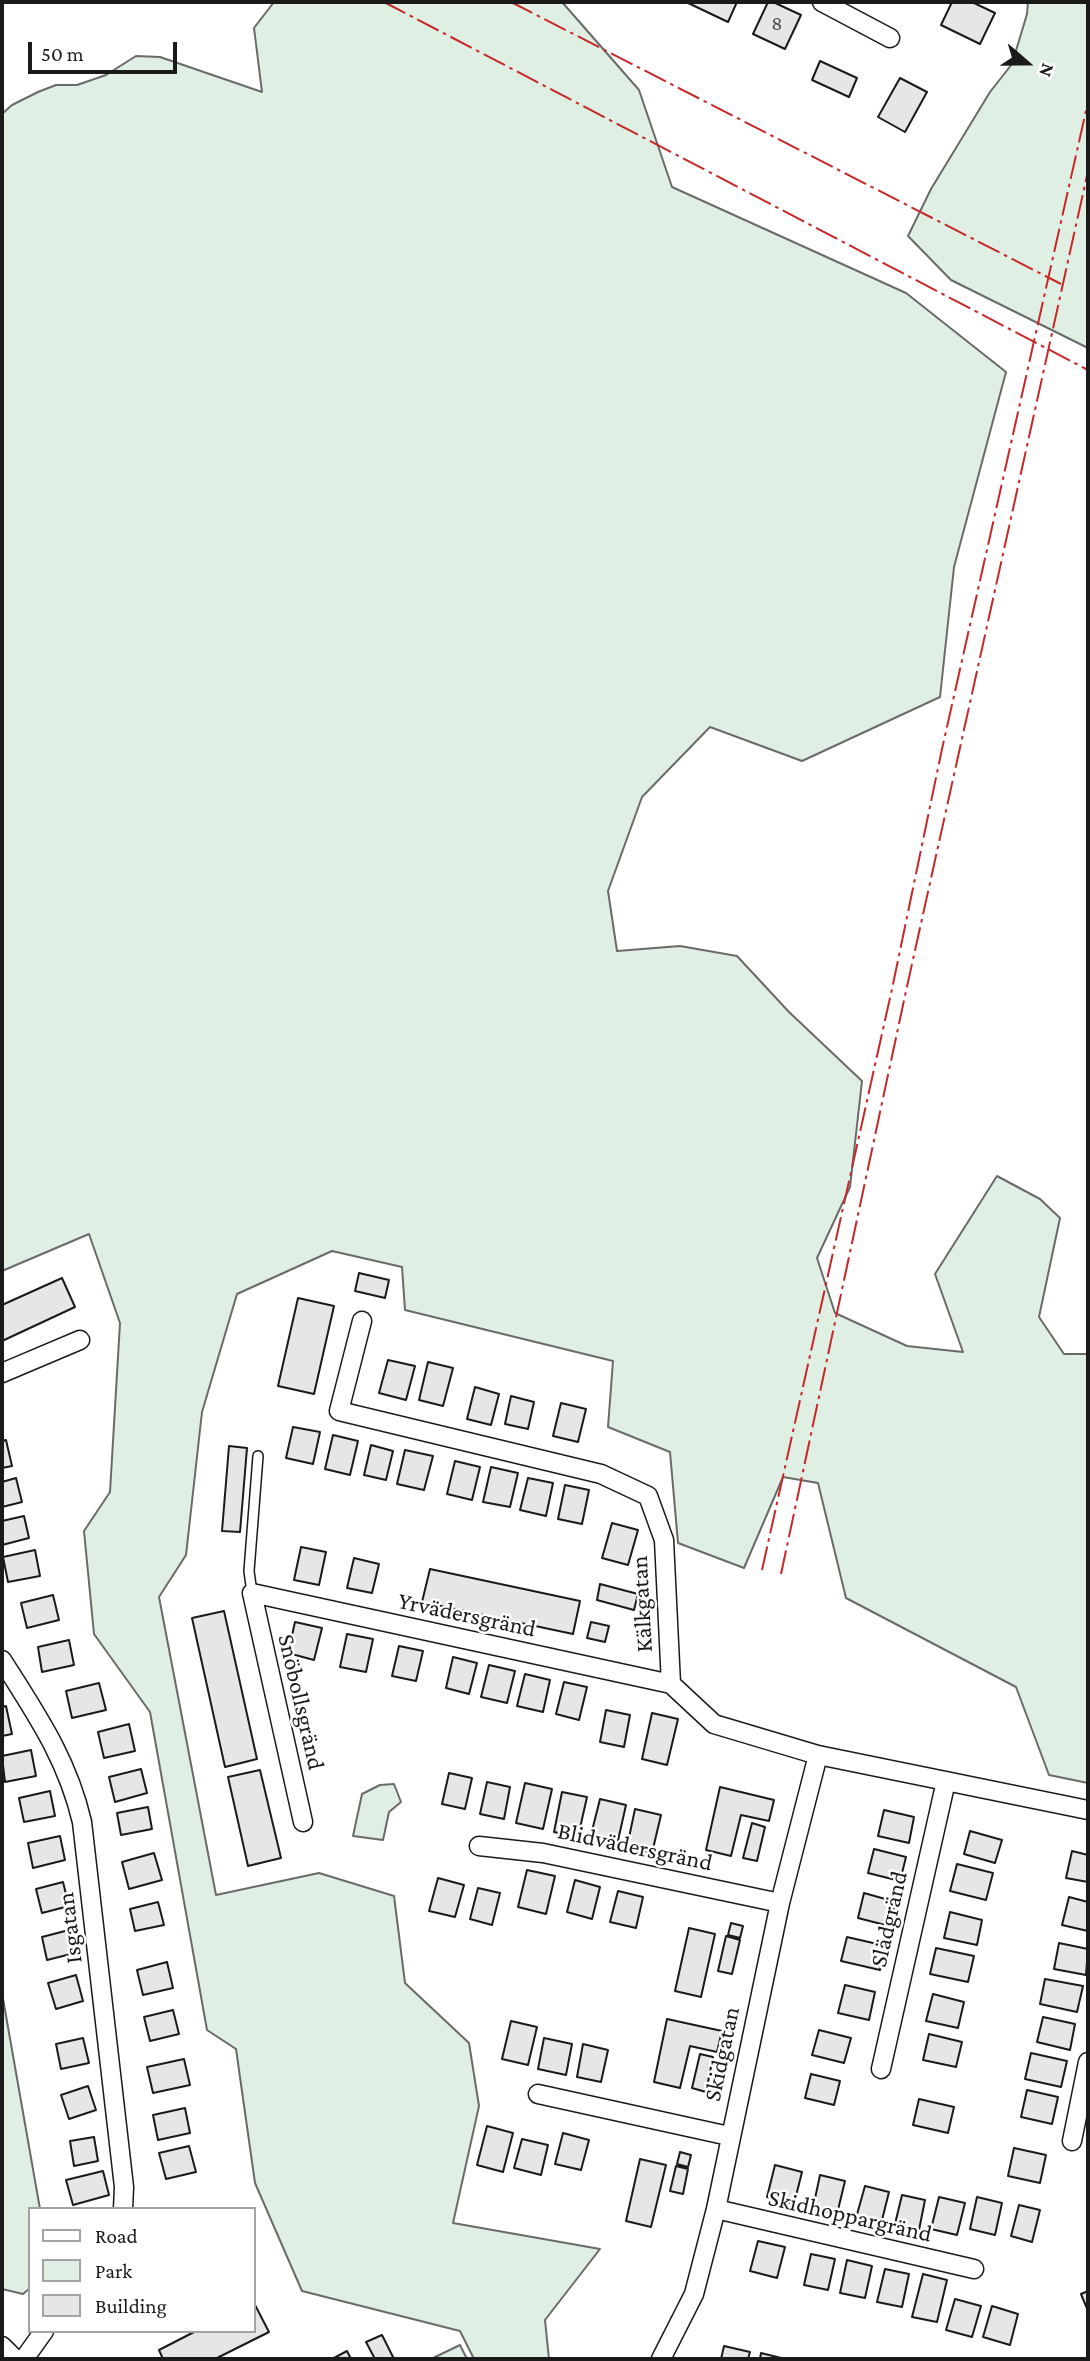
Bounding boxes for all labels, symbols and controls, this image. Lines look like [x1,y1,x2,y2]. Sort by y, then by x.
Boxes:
house number: 8 [771,11,783,37]
scale bar [32,28,180,72]
north arrow [992,28,1062,98]
text: 50 m [41,42,84,66]
text: N [1035,61,1059,80]
street label: Kälkgatan [625,1555,659,1653]
street label: Yrvädersgränd [396,1586,538,1644]
street label: Snöbollsgränd [271,1631,331,1773]
street label: Blidvädersgränd [555,1817,715,1877]
street label: Slädgränd [864,1868,914,1970]
street label: Isgatan [51,1891,89,1965]
street label: Skidgatan [698,2004,746,2104]
street label: Skidhoppargränd [765,2183,935,2249]
legend [28,2207,256,2333]
text: Road [95,2224,138,2248]
text: Park [95,2259,132,2283]
text: Building [95,2294,167,2318]

